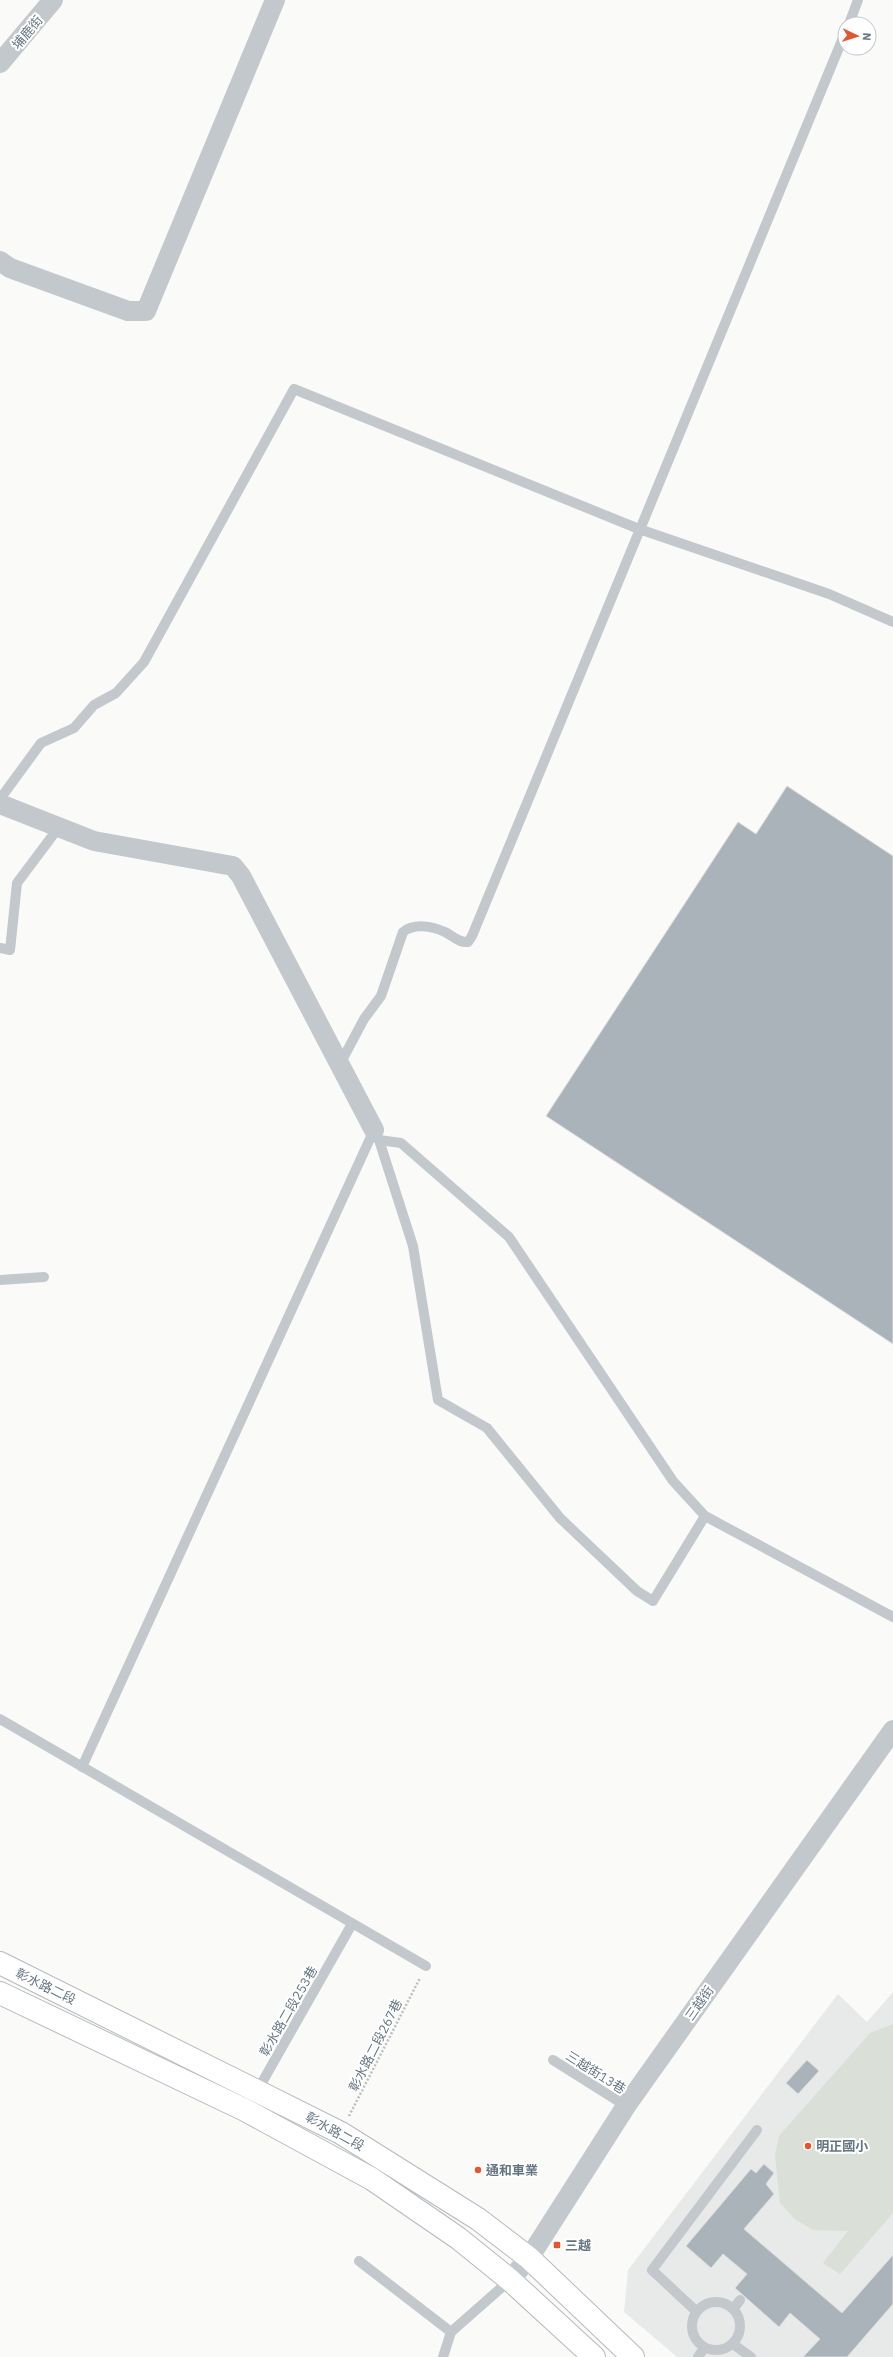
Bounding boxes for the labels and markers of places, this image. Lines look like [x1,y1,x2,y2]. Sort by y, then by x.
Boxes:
place label: 明正國小 [816,2138,869,2155]
marker: 明正國小 [803,2141,813,2151]
place label: 通和車業 [486,2162,538,2179]
marker: 通和車業 [473,2165,483,2175]
place label: 三越 [565,2237,591,2254]
marker: 三越 [552,2240,562,2250]

